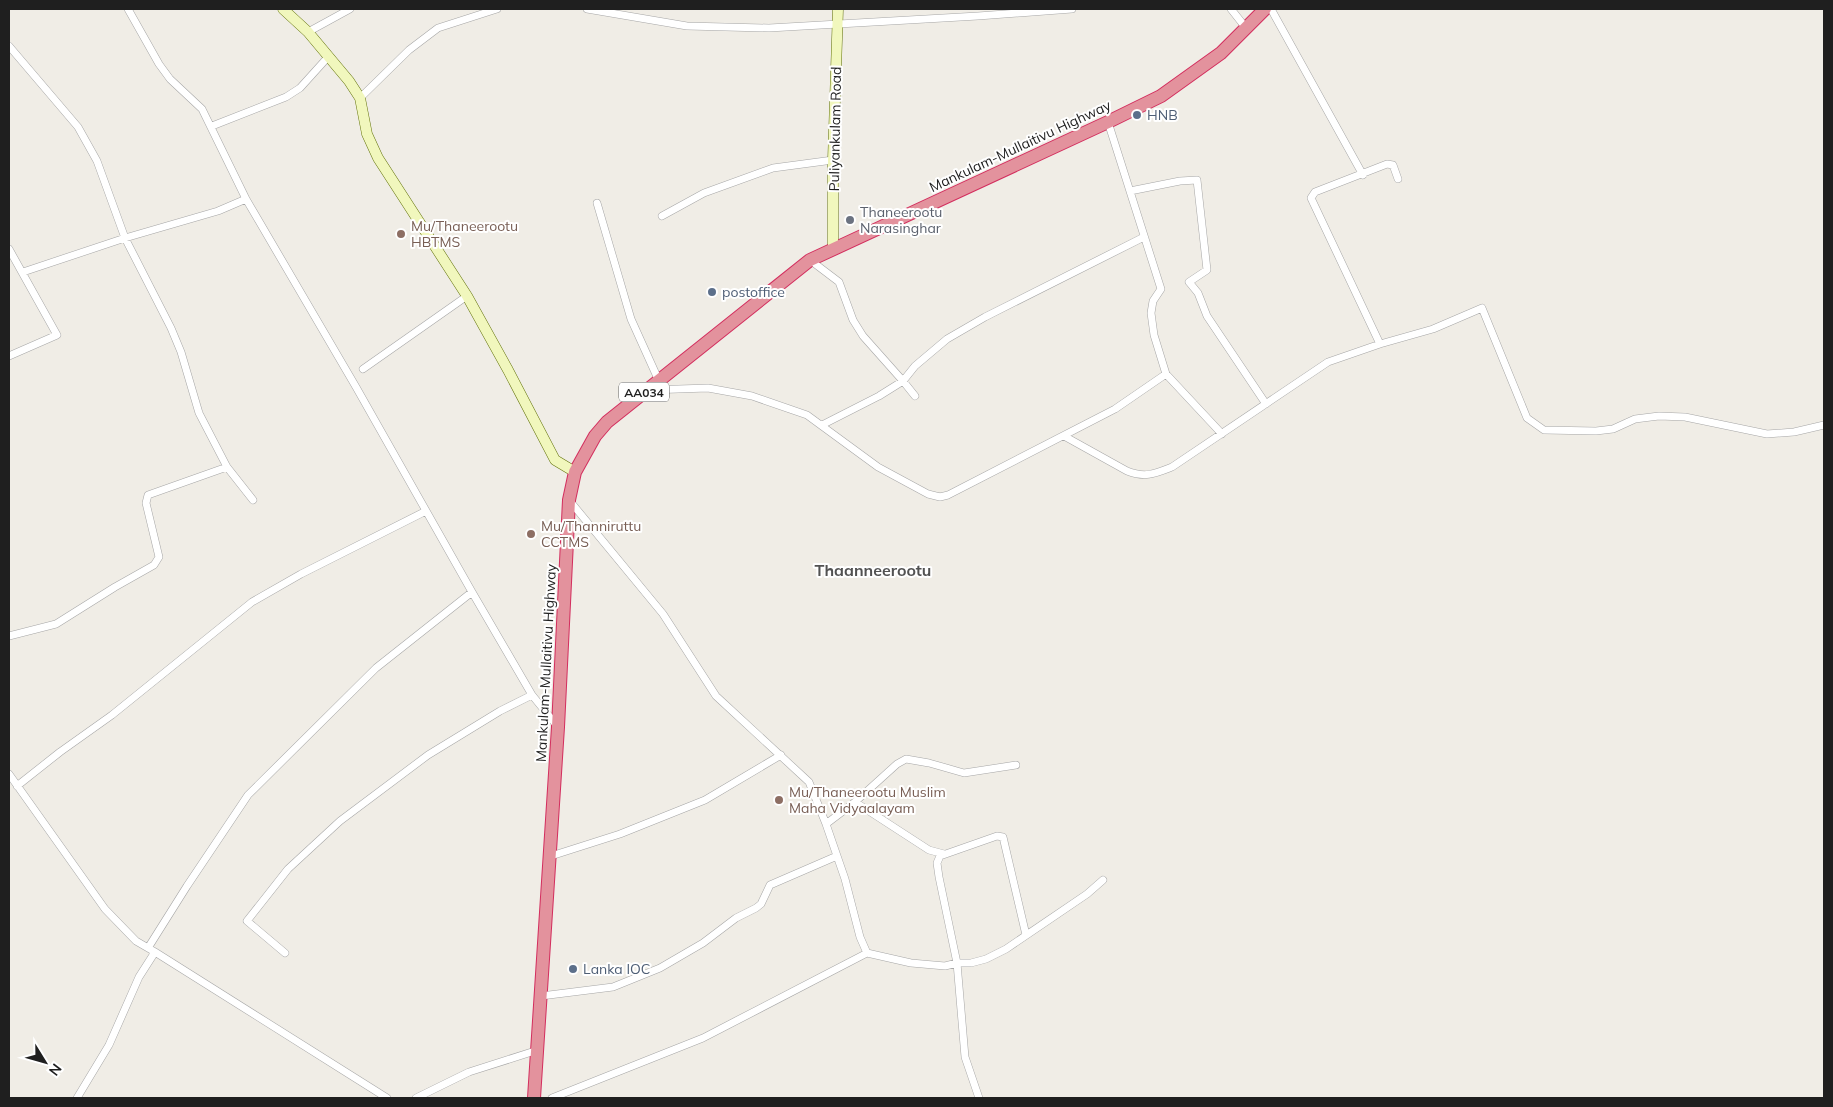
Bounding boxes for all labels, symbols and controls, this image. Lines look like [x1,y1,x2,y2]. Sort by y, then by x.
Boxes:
street label: Puliyankulam Road [825,66,845,192]
street label: Mankulam-Mullaitivu Highway [926,96,1114,196]
place label: HNB [1147,106,1178,124]
marker: HNB [1131,109,1143,121]
place label: Thaneerootu Narasinghar [860,203,942,237]
marker: Thaneerootu Narasinghar [844,214,856,226]
place label: Mu/Thaneerootu HBTMS [411,217,518,251]
marker: Mu/Thaneerootu HBTMS [395,228,407,240]
place label: postoffice [722,283,785,301]
marker: postoffice [706,286,718,298]
road number: AA034 [619,382,669,402]
place label: Mu/Thanniruttu CCTMS [541,517,641,551]
marker: Mu/Thanniruttu CCTMS [525,528,537,540]
district label: Thaanneerootu [815,560,931,580]
street label: Mankulam-Mullaitivu Highway [532,563,560,762]
place label: Mu/Thaneerootu Muslim Maha Vidyaalayam [789,783,946,817]
marker: Mu/Thaneerootu Muslim Maha Vidyaalayam [773,794,785,806]
place label: Lanka IOC [583,960,650,978]
marker: Lanka IOC [567,963,579,975]
north arrow [20,1037,70,1087]
text: N [45,1060,66,1079]

